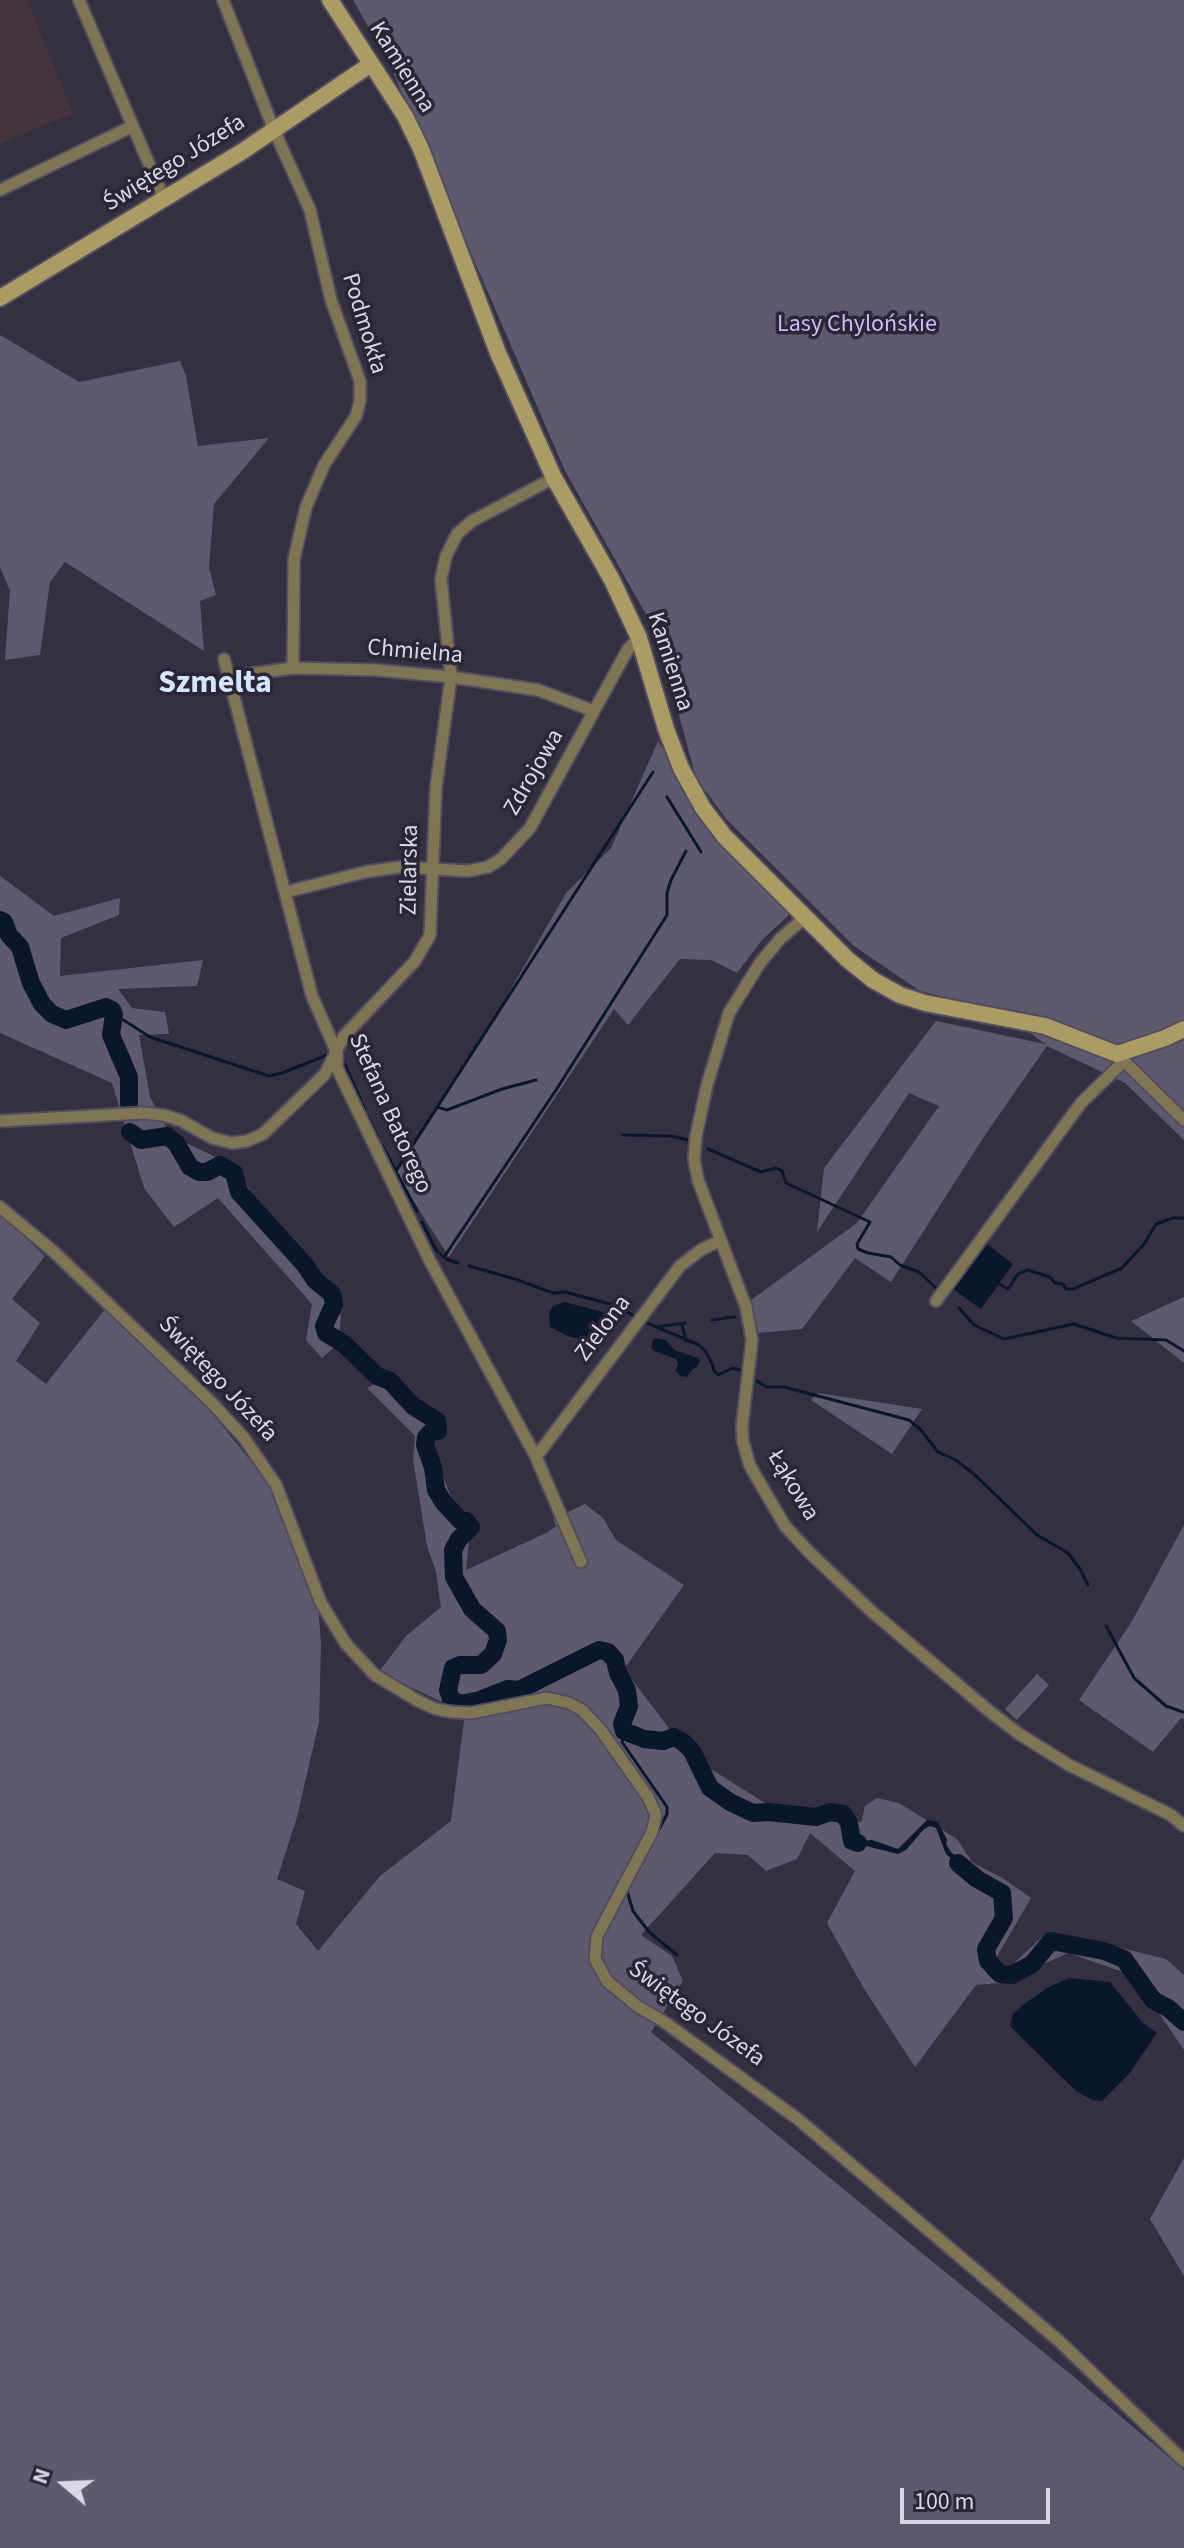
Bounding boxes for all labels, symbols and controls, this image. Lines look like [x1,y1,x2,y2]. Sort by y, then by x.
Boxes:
street label: Kamienna [362,17,440,119]
street label: Świętego Józefa [99,109,251,219]
street label: Podmokła [334,270,392,378]
park label: Lasy Chylońskie [777,312,937,340]
street label: Kamienna [640,609,698,715]
street label: Chmielna [366,634,464,672]
district label: Szmelta [158,666,272,704]
street label: Zdrojowa [499,725,571,821]
street label: Zielarska [396,824,426,916]
street label: Stefana Batorego [341,1030,437,1198]
street label: Zielona [570,1290,638,1368]
street label: Świętego Józefa [151,1311,283,1449]
street label: Łąkowa [760,1445,824,1527]
street label: Świętego Józefa [622,1956,770,2074]
north arrow [24,2444,104,2524]
text: N [24,2464,59,2488]
scale bar [904,2472,1054,2522]
text: 100 m [914,2484,974,2519]

